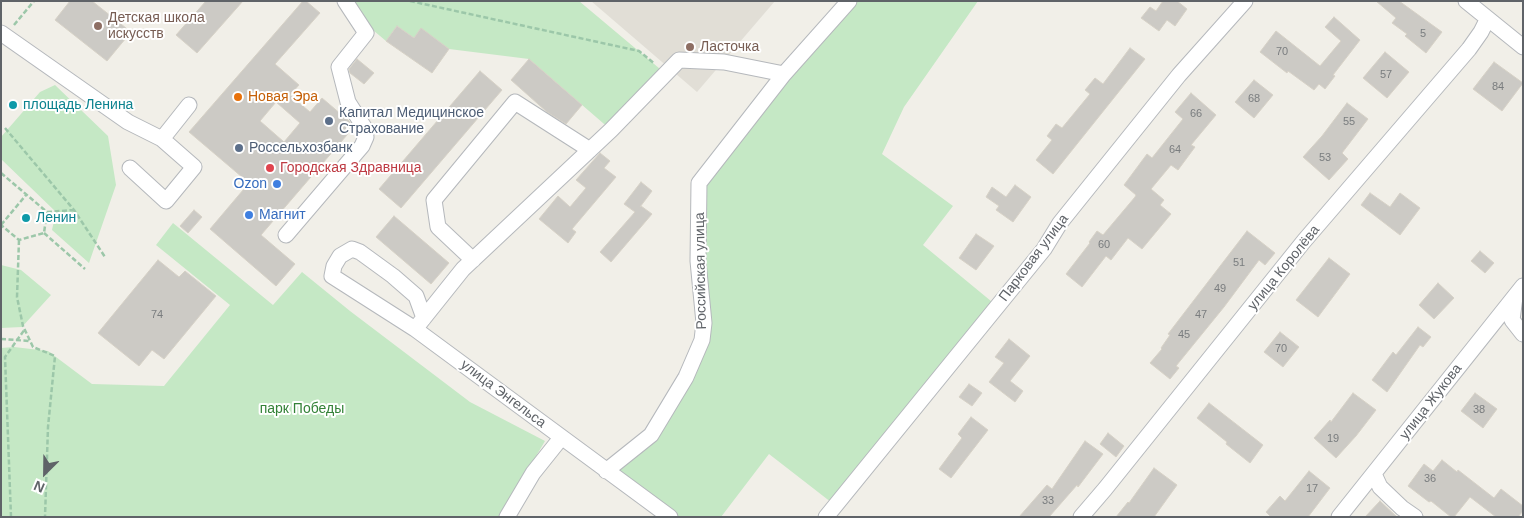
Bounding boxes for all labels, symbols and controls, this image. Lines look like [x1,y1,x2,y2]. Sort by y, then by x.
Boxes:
place label: Детская школа искусств [108,10,205,42]
marker: Детская школа искусств [92,20,104,32]
house number: 5 [1420,27,1426,41]
place label: Ласточка [700,39,759,55]
marker: Ласточка [684,41,696,53]
house number: 70 [1276,45,1288,59]
house number: 57 [1380,68,1392,82]
house number: 84 [1492,80,1504,94]
place label: Новая Эра [248,89,318,105]
marker: Новая Эра [232,91,244,103]
house number: 68 [1248,92,1260,106]
place label: площадь Ленина [23,97,133,113]
marker: площадь Ленина [7,99,19,111]
place label: Капитал Медицинское Страхование [339,105,484,138]
house number: 66 [1190,107,1202,121]
marker: Капитал Медицинское Страхование [323,115,335,127]
house number: 55 [1343,115,1355,129]
place label: Россельхозбанк [249,140,352,156]
marker: Россельхозбанк [233,142,245,154]
house number: 64 [1169,143,1181,157]
house number: 53 [1319,151,1331,165]
place label: Городская Здравница [280,160,422,176]
marker: Городская Здравница [264,162,276,174]
place label: Ozon [234,176,267,192]
marker: Ozon [271,178,283,190]
place label: Магнит [259,207,306,223]
marker: Магнит [243,209,255,221]
place label: Ленин [36,210,76,226]
street label: Парковая улица [996,211,1072,305]
marker: Ленин [20,212,32,224]
street label: Российская улица [692,212,710,330]
street label: улица Королёва [1245,222,1323,314]
house number: 60 [1098,238,1110,252]
house number: 51 [1233,256,1245,270]
house number: 49 [1214,282,1226,296]
house number: 74 [151,308,163,322]
house number: 47 [1195,308,1207,322]
house number: 45 [1178,328,1190,342]
house number: 70 [1275,342,1287,356]
street label: улица Энгельса [457,356,549,432]
street label: улица Жукова [1396,361,1466,443]
park label: парк Победы [260,401,344,417]
house number: 38 [1473,403,1485,417]
house number: 19 [1327,432,1339,446]
north arrow [20,448,70,498]
house number: 36 [1424,472,1436,486]
text: N [31,477,47,496]
house number: 17 [1306,482,1318,496]
house number: 33 [1042,494,1054,508]

